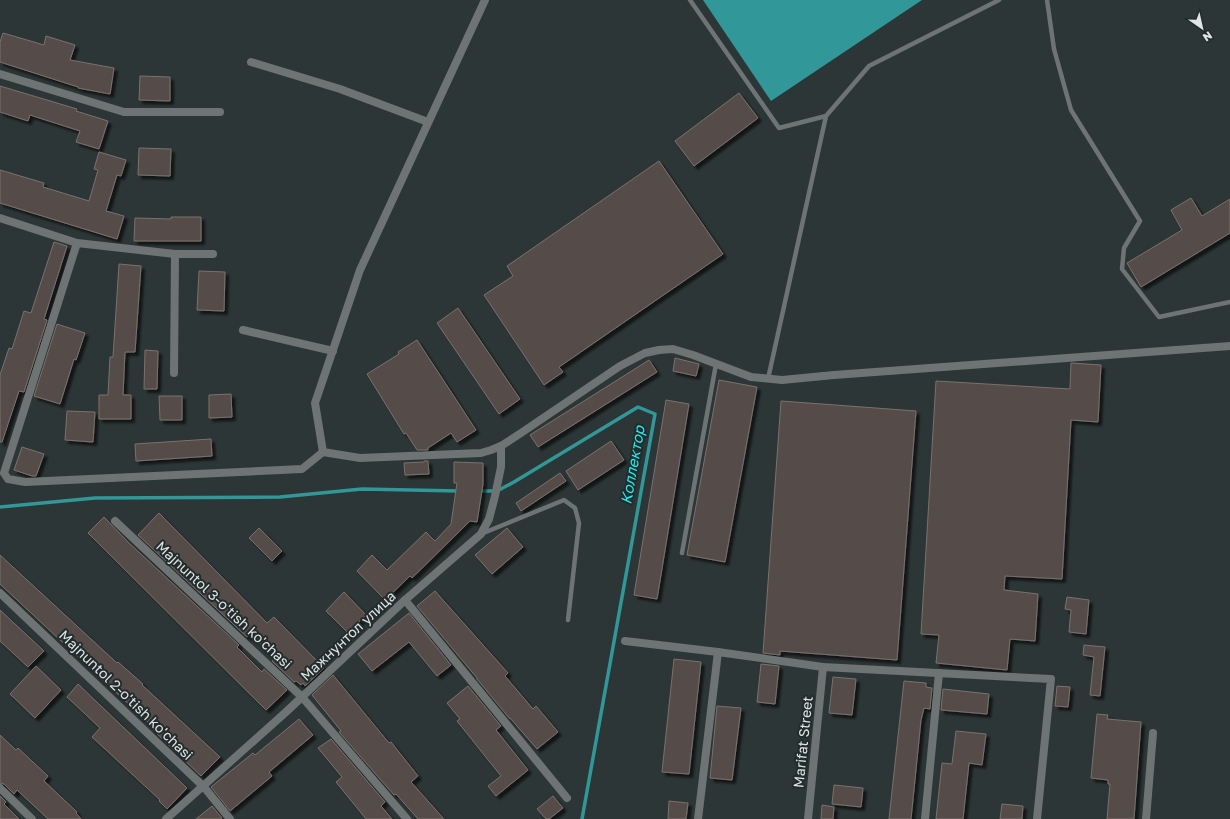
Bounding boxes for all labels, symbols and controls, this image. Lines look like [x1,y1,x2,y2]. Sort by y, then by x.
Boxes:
north arrow [1182,8,1222,48]
text: N [1201,29,1215,44]
water label: Коллектор [616,422,648,505]
street label: Majnuntol 3-o'tish ko'chasi [153,537,296,672]
street label: Мажнунтол улица [297,587,399,684]
street label: Majnuntol 2-o'tish ko'chasi [56,626,197,763]
street label: Marifat Street [789,695,816,789]

